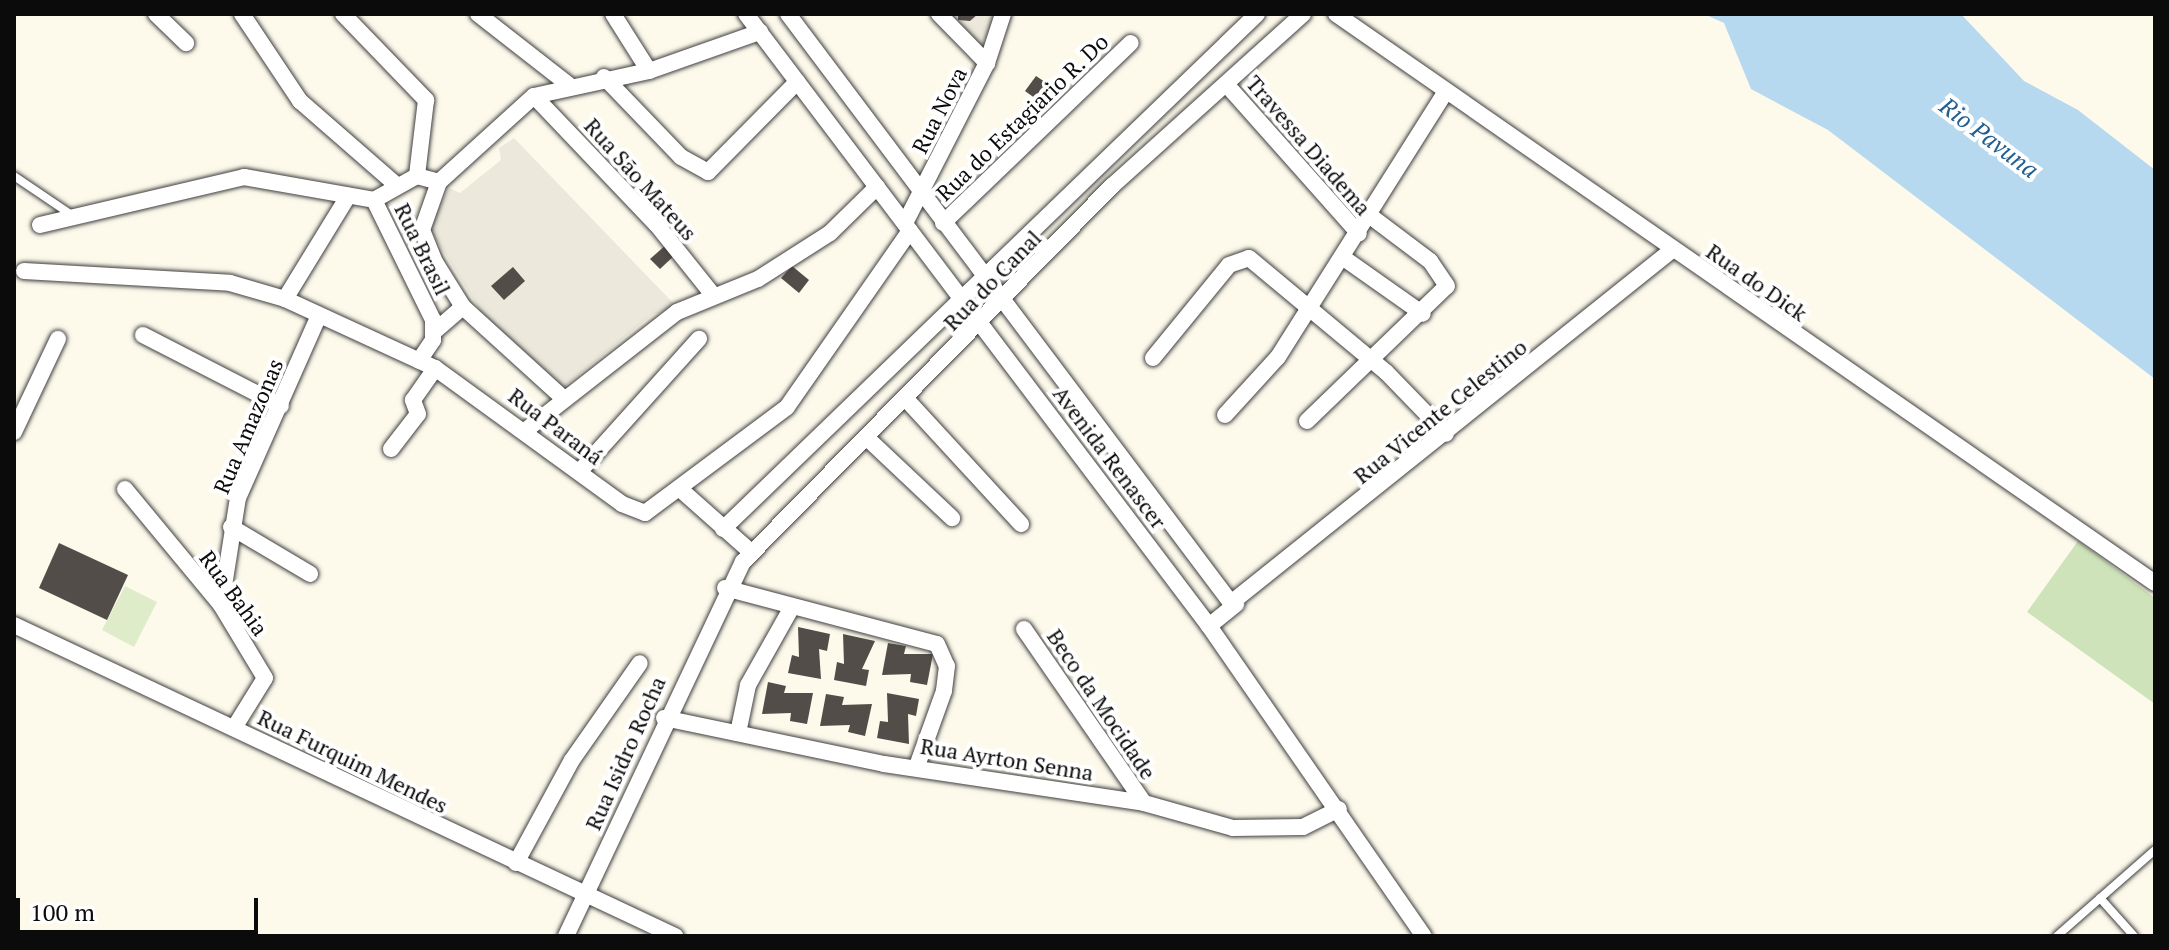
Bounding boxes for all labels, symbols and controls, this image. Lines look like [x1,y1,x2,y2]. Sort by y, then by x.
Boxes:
street label: Rua do Estagiario R. Do [930,28,1114,206]
street label: Rua Nova [906,62,972,158]
street label: Travessa Diadema [1241,70,1377,220]
water label: Rio Pavuna [1934,92,2044,184]
street label: Rua São Mateus [579,113,703,245]
street label: Rua Brasil [389,199,457,299]
street label: Rua do Canal [938,224,1046,336]
street label: Rua do Dick [1702,238,1812,326]
street label: Rua Vicente Celestino [1348,333,1532,489]
street label: Rua Amazonas [208,354,288,498]
street label: Avenida Renascer [1048,381,1172,533]
street label: Rua Paraná [504,382,608,470]
street label: Rua Bahia [194,545,274,641]
street label: Beco da Mocidade [1042,624,1162,784]
street label: Rua Isidro Rocha [579,672,671,834]
street label: Rua Furquim Mendes [254,704,452,818]
street label: Rua Ayrton Senna [919,732,1095,786]
scale bar [20,882,262,932]
text: 100 m [30,896,95,928]

